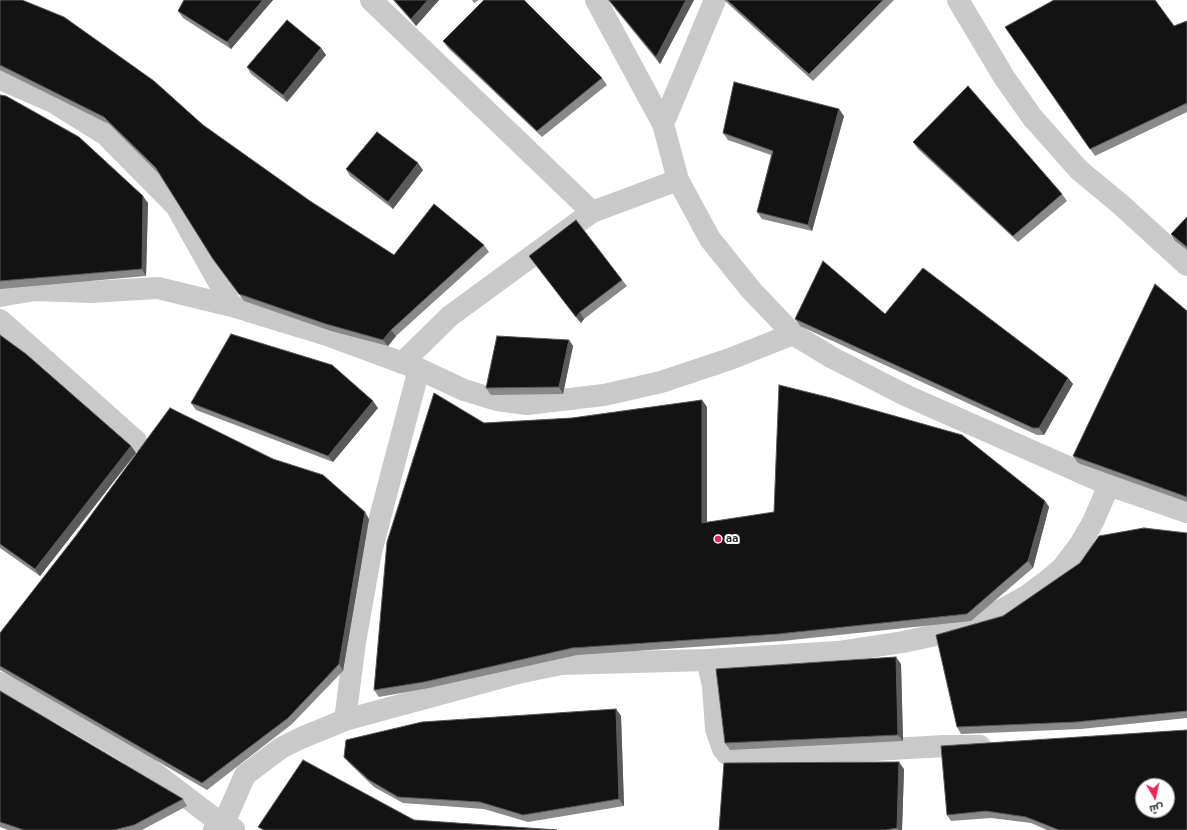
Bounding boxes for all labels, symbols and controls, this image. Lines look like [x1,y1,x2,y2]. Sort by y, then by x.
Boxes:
place label: aa [726,533,738,545]
marker: aa [713,534,723,544]
north arrow [1135,778,1175,818]
text: ش [1149,801,1165,817]

